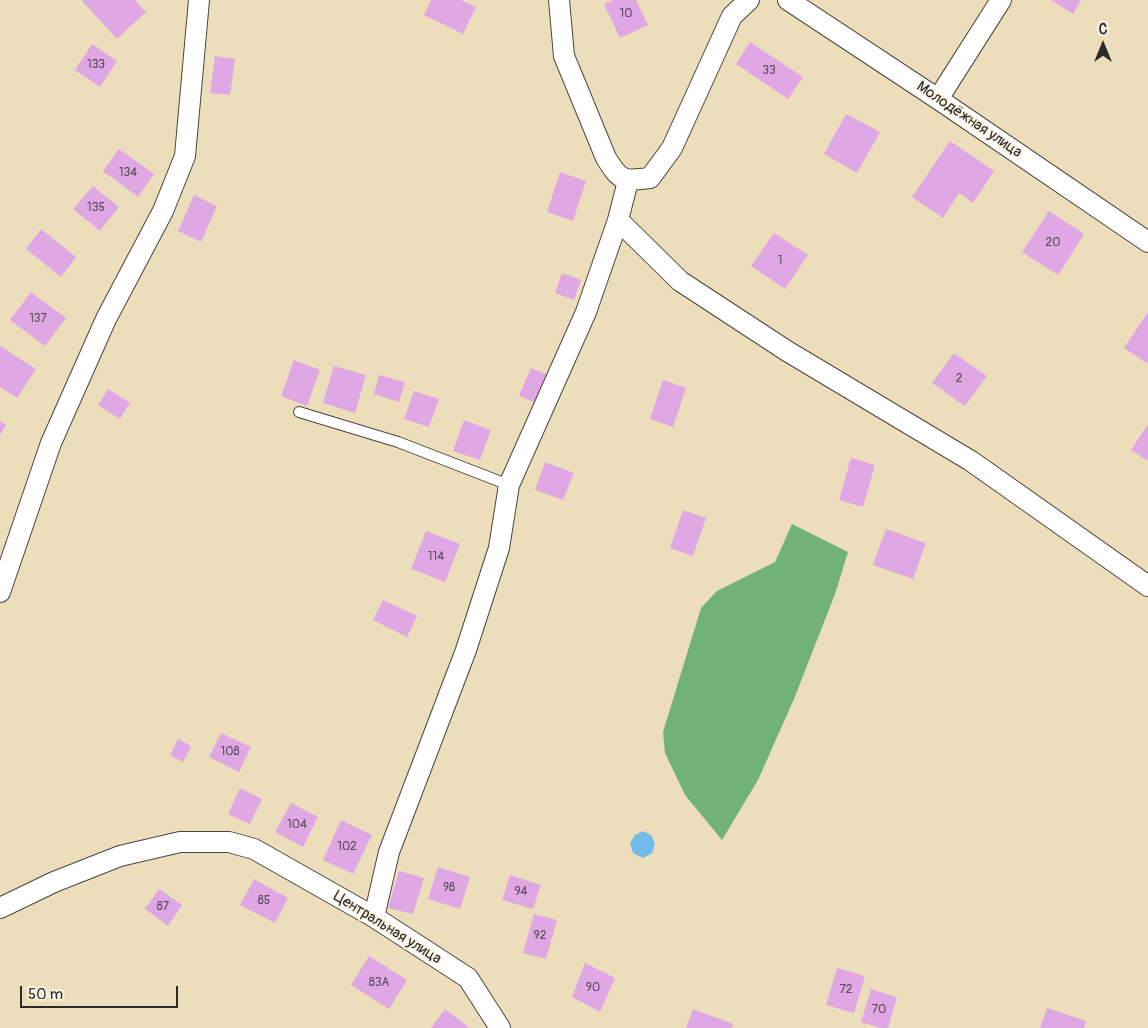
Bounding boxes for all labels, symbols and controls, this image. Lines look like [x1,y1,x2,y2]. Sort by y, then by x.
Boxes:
house number: 10 [620,7,632,21]
north arrow [1078,20,1128,70]
text: С [1099,21,1107,38]
house number: 133 [87,58,105,72]
house number: 33 [762,64,776,78]
street label: Молодёжная улица [913,78,1025,162]
house number: 134 [119,166,137,180]
house number: 135 [87,201,105,215]
house number: 20 [1046,236,1060,250]
house number: 1 [778,254,782,268]
house number: 137 [29,312,47,326]
house number: 2 [956,372,962,386]
house number: 114 [428,550,444,564]
house number: 108 [221,745,239,759]
house number: 104 [287,818,307,832]
house number: 102 [337,840,357,854]
house number: 98 [443,881,455,895]
house number: 94 [514,885,528,899]
street label: Центральная улица [330,888,444,968]
house number: 85 [258,894,270,908]
house number: 87 [157,900,169,914]
house number: 92 [534,929,546,943]
scale bar [22,976,180,1008]
house number: 83А [369,976,389,990]
house number: 90 [586,981,600,995]
house number: 72 [839,983,853,997]
text: 50 m [28,985,63,1004]
house number: 70 [872,1003,886,1017]

